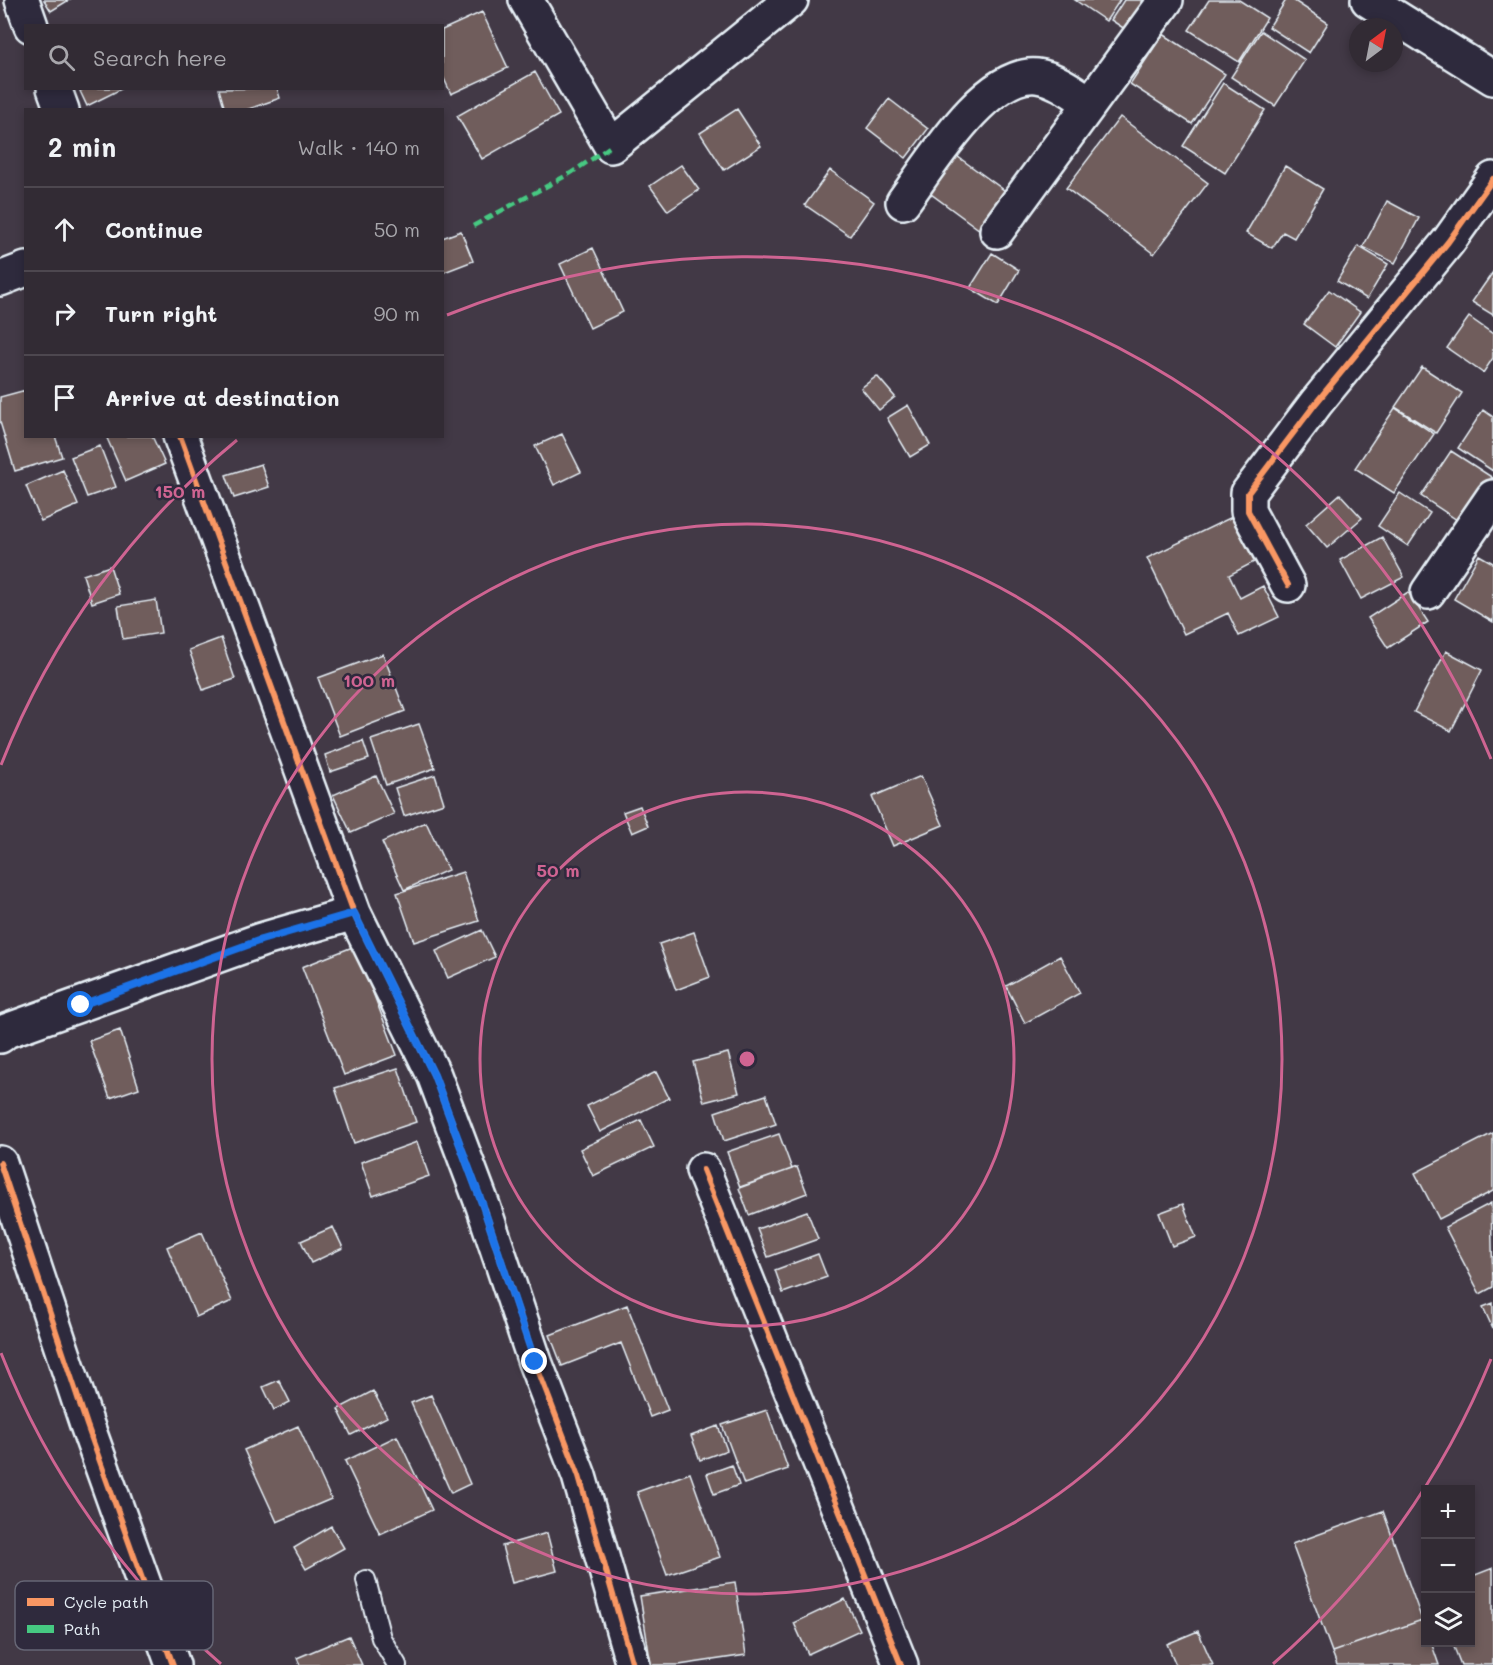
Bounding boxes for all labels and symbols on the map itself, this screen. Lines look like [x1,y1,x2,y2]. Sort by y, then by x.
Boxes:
north arrow [1349,18,1403,72]
text: 150 m [155,479,205,503]
text: 100 m [343,668,395,692]
text: 50 m [537,858,579,882]
route start [67,991,93,1017]
centre of rings [737,1049,757,1069]
route end [521,1348,547,1374]
legend [15,1581,213,1650]
text: Cycle path [64,1591,148,1612]
text: Path [64,1618,100,1639]

